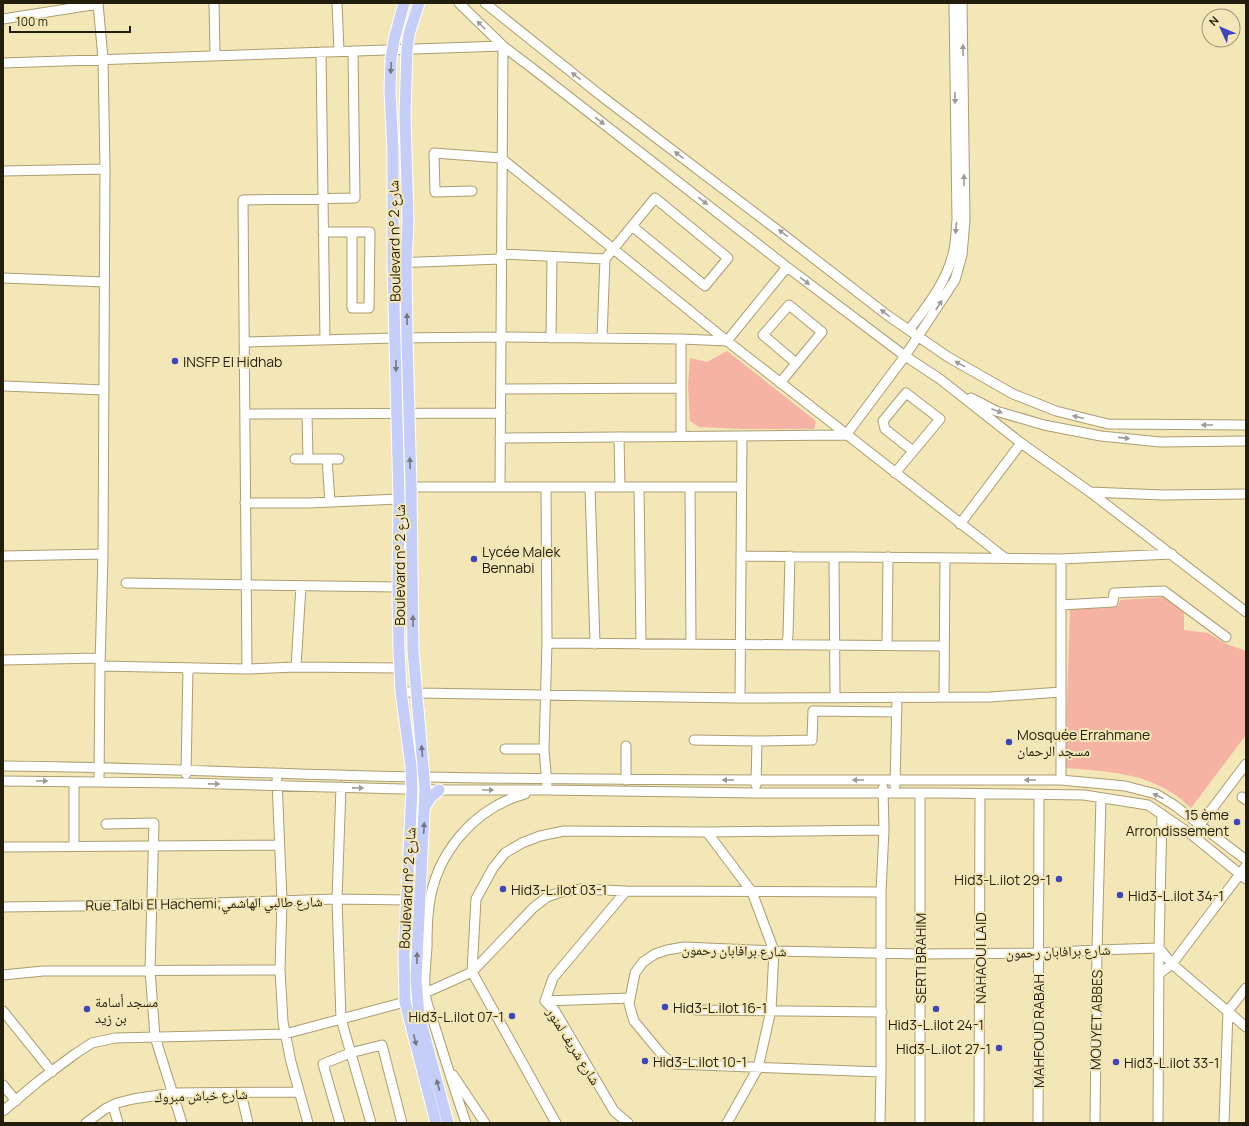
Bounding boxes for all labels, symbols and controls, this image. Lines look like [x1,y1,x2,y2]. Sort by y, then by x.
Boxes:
scale bar [10,8,130,34]
north arrow [1201,8,1241,48]
text: 100 m [16,13,48,30]
text: N [1205,13,1222,29]
one-way arrow [476,20,486,30]
one-way arrow [960,43,966,56]
one-way arrow [388,62,394,75]
one-way arrow [570,72,581,80]
one-way arrow [952,92,958,105]
one-way arrow [595,117,606,125]
one-way arrow [674,151,684,159]
one-way arrow [961,174,968,186]
street label: Boulevard n° شارع 2 [383,180,406,302]
one-way arrow [697,197,708,206]
one-way arrow [953,222,959,234]
one-way arrow [777,229,788,238]
one-way arrow [800,277,811,285]
one-way arrow [936,299,943,311]
one-way arrow [880,309,891,317]
one-way arrow [403,313,410,325]
place label: INSFP El Hidhab [183,352,282,371]
marker: INSFP El Hidhab [170,356,180,366]
one-way arrow [393,360,399,373]
one-way arrow [954,361,966,367]
one-way arrow [992,408,1004,414]
one-way arrow [1072,413,1084,419]
one-way arrow [1200,422,1213,428]
one-way arrow [1118,435,1130,441]
one-way arrow [407,457,414,469]
street label: Boulevard n° شارع 2 [390,504,410,626]
place label: Lycée Malek Bennabi [482,542,561,577]
marker: Lycée Malek Bennabi [469,554,479,564]
one-way arrow [409,615,416,627]
place label: Mosquée Errahmane مسجد الرحمان [1017,725,1150,760]
marker: Mosquée Errahmane مسجد الرحمان [1004,737,1014,747]
one-way arrow [419,745,425,757]
one-way arrow [721,777,734,783]
one-way arrow [851,777,864,783]
one-way arrow [1023,777,1036,783]
one-way arrow [36,778,49,784]
one-way arrow [208,781,221,787]
one-way arrow [352,785,365,791]
one-way arrow [482,787,495,793]
one-way arrow [1153,793,1164,799]
place label: 15 ème Arrondissement [1126,805,1229,840]
marker: 15 ème Arrondissement [1232,817,1242,827]
one-way arrow [421,822,428,834]
street label: Boulevard n° شارع 2 [394,827,421,949]
place label: Hid3-L.ilot 29-1 [954,870,1051,889]
marker: Hid3-L.ilot 29-1 [1054,874,1064,884]
place label: Hid3-L.ilot 03-1 [511,880,607,899]
marker: Hid3-L.ilot 03-1 [498,884,508,894]
place label: Hid3-L.ilot 34-1 [1128,886,1224,905]
marker: Hid3-L.ilot 34-1 [1115,890,1125,900]
street label: Rue Talbi El Hachemi;شارع طالبي الهاشمي [85,891,323,917]
street label: NAHAOUI LAID [971,912,990,1004]
street label: SERTI BRAHIM [911,913,930,1003]
street label: شارع برافابان رحمون [681,940,787,961]
street label: شارع برافابان رحمون [1005,940,1111,963]
one-way arrow [414,951,420,964]
street label: MOUYET ABBES [1086,969,1106,1070]
street label: MAHFOUD RABAH [1029,974,1048,1088]
place label: مسجد أسامة بن زيد [95,992,158,1027]
place label: Hid3-L.ilot 16-1 [673,998,767,1017]
marker: Hid3-L.ilot 16-1 [660,1002,670,1012]
street label: شارع شريف لمنور [541,1003,605,1089]
marker: مسجد أسامة بن زيد [82,1004,92,1014]
marker: Hid3-L.ilot 24-1 [931,1004,941,1014]
place label: Hid3-L.ilot 07-1 [408,1007,504,1026]
marker: Hid3-L.ilot 07-1 [507,1011,517,1021]
place label: Hid3-L.ilot 24-1 [888,1015,984,1034]
one-way arrow [412,1034,418,1046]
place label: Hid3-L.ilot 27-1 [896,1039,991,1058]
marker: Hid3-L.ilot 27-1 [994,1043,1004,1053]
place label: Hid3-L.ilot 10-1 [653,1052,747,1071]
place label: Hid3-L.ilot 33-1 [1124,1053,1220,1072]
marker: Hid3-L.ilot 10-1 [640,1056,650,1066]
marker: Hid3-L.ilot 33-1 [1111,1057,1121,1067]
one-way arrow [434,1079,440,1092]
street label: شارع خباش مبروك [154,1084,248,1107]

